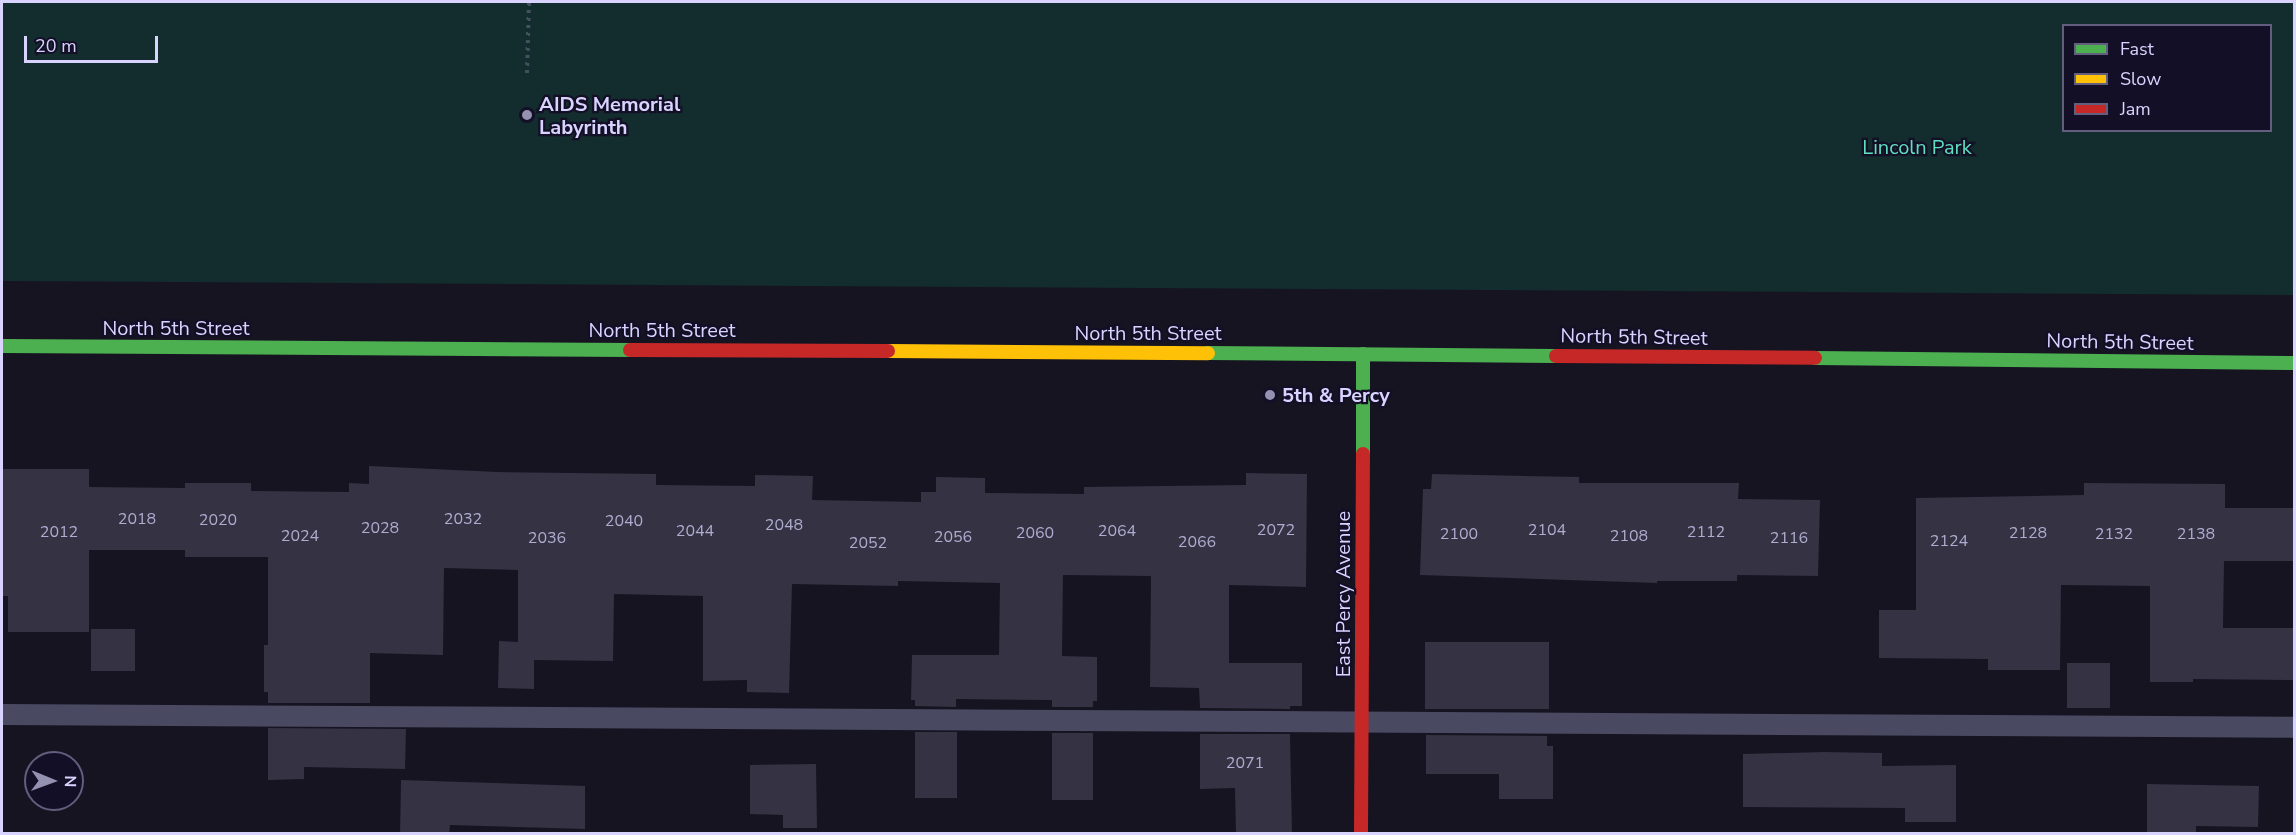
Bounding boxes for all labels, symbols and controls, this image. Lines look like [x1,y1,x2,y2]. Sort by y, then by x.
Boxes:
scale bar [27,24,160,62]
legend [2062,24,2272,132]
text: 20 m [35,34,77,58]
text: Fast [2120,37,2154,61]
text: Slow [2120,67,2161,91]
place label: AIDS Memorial Labyrinth [539,92,680,139]
text: Jam [2120,97,2151,121]
marker: AIDS Memorial Labyrinth [520,108,534,122]
park label: Lincoln Park [1862,135,1972,159]
street label: North 5th Street [102,316,250,340]
street label: North 5th Street [588,318,736,342]
street label: North 5th Street [1074,321,1222,345]
street label: North 5th Street [1560,324,1708,350]
street label: North 5th Street [2046,329,2194,355]
place label: 5th & Percy [1282,383,1390,407]
marker: 5th & Percy [1263,388,1277,402]
house number: 2018 [118,509,156,529]
house number: 2032 [444,509,482,529]
house number: 2020 [199,510,237,530]
house number: 2040 [605,511,643,531]
street label: East Percy Avenue [1331,511,1355,677]
house number: 2048 [765,515,803,535]
house number: 2028 [361,518,399,538]
house number: 2072 [1257,520,1295,540]
house number: 2104 [1528,520,1566,540]
house number: 2044 [676,521,714,541]
house number: 2064 [1098,521,1136,541]
house number: 2012 [40,522,78,542]
house number: 2112 [1687,522,1725,542]
house number: 2060 [1016,523,1054,543]
house number: 2128 [2009,523,2047,543]
house number: 2100 [1440,524,1478,544]
house number: 2132 [2095,524,2133,544]
house number: 2138 [2177,524,2215,544]
house number: 2024 [281,526,319,546]
house number: 2108 [1610,526,1648,546]
house number: 2056 [934,527,972,547]
house number: 2036 [528,528,566,548]
house number: 2116 [1770,528,1808,548]
house number: 2124 [1930,531,1968,551]
house number: 2066 [1178,532,1216,552]
house number: 2052 [849,533,887,553]
north arrow [24,751,84,811]
house number: 2071 [1226,753,1264,773]
text: N [59,775,81,787]

